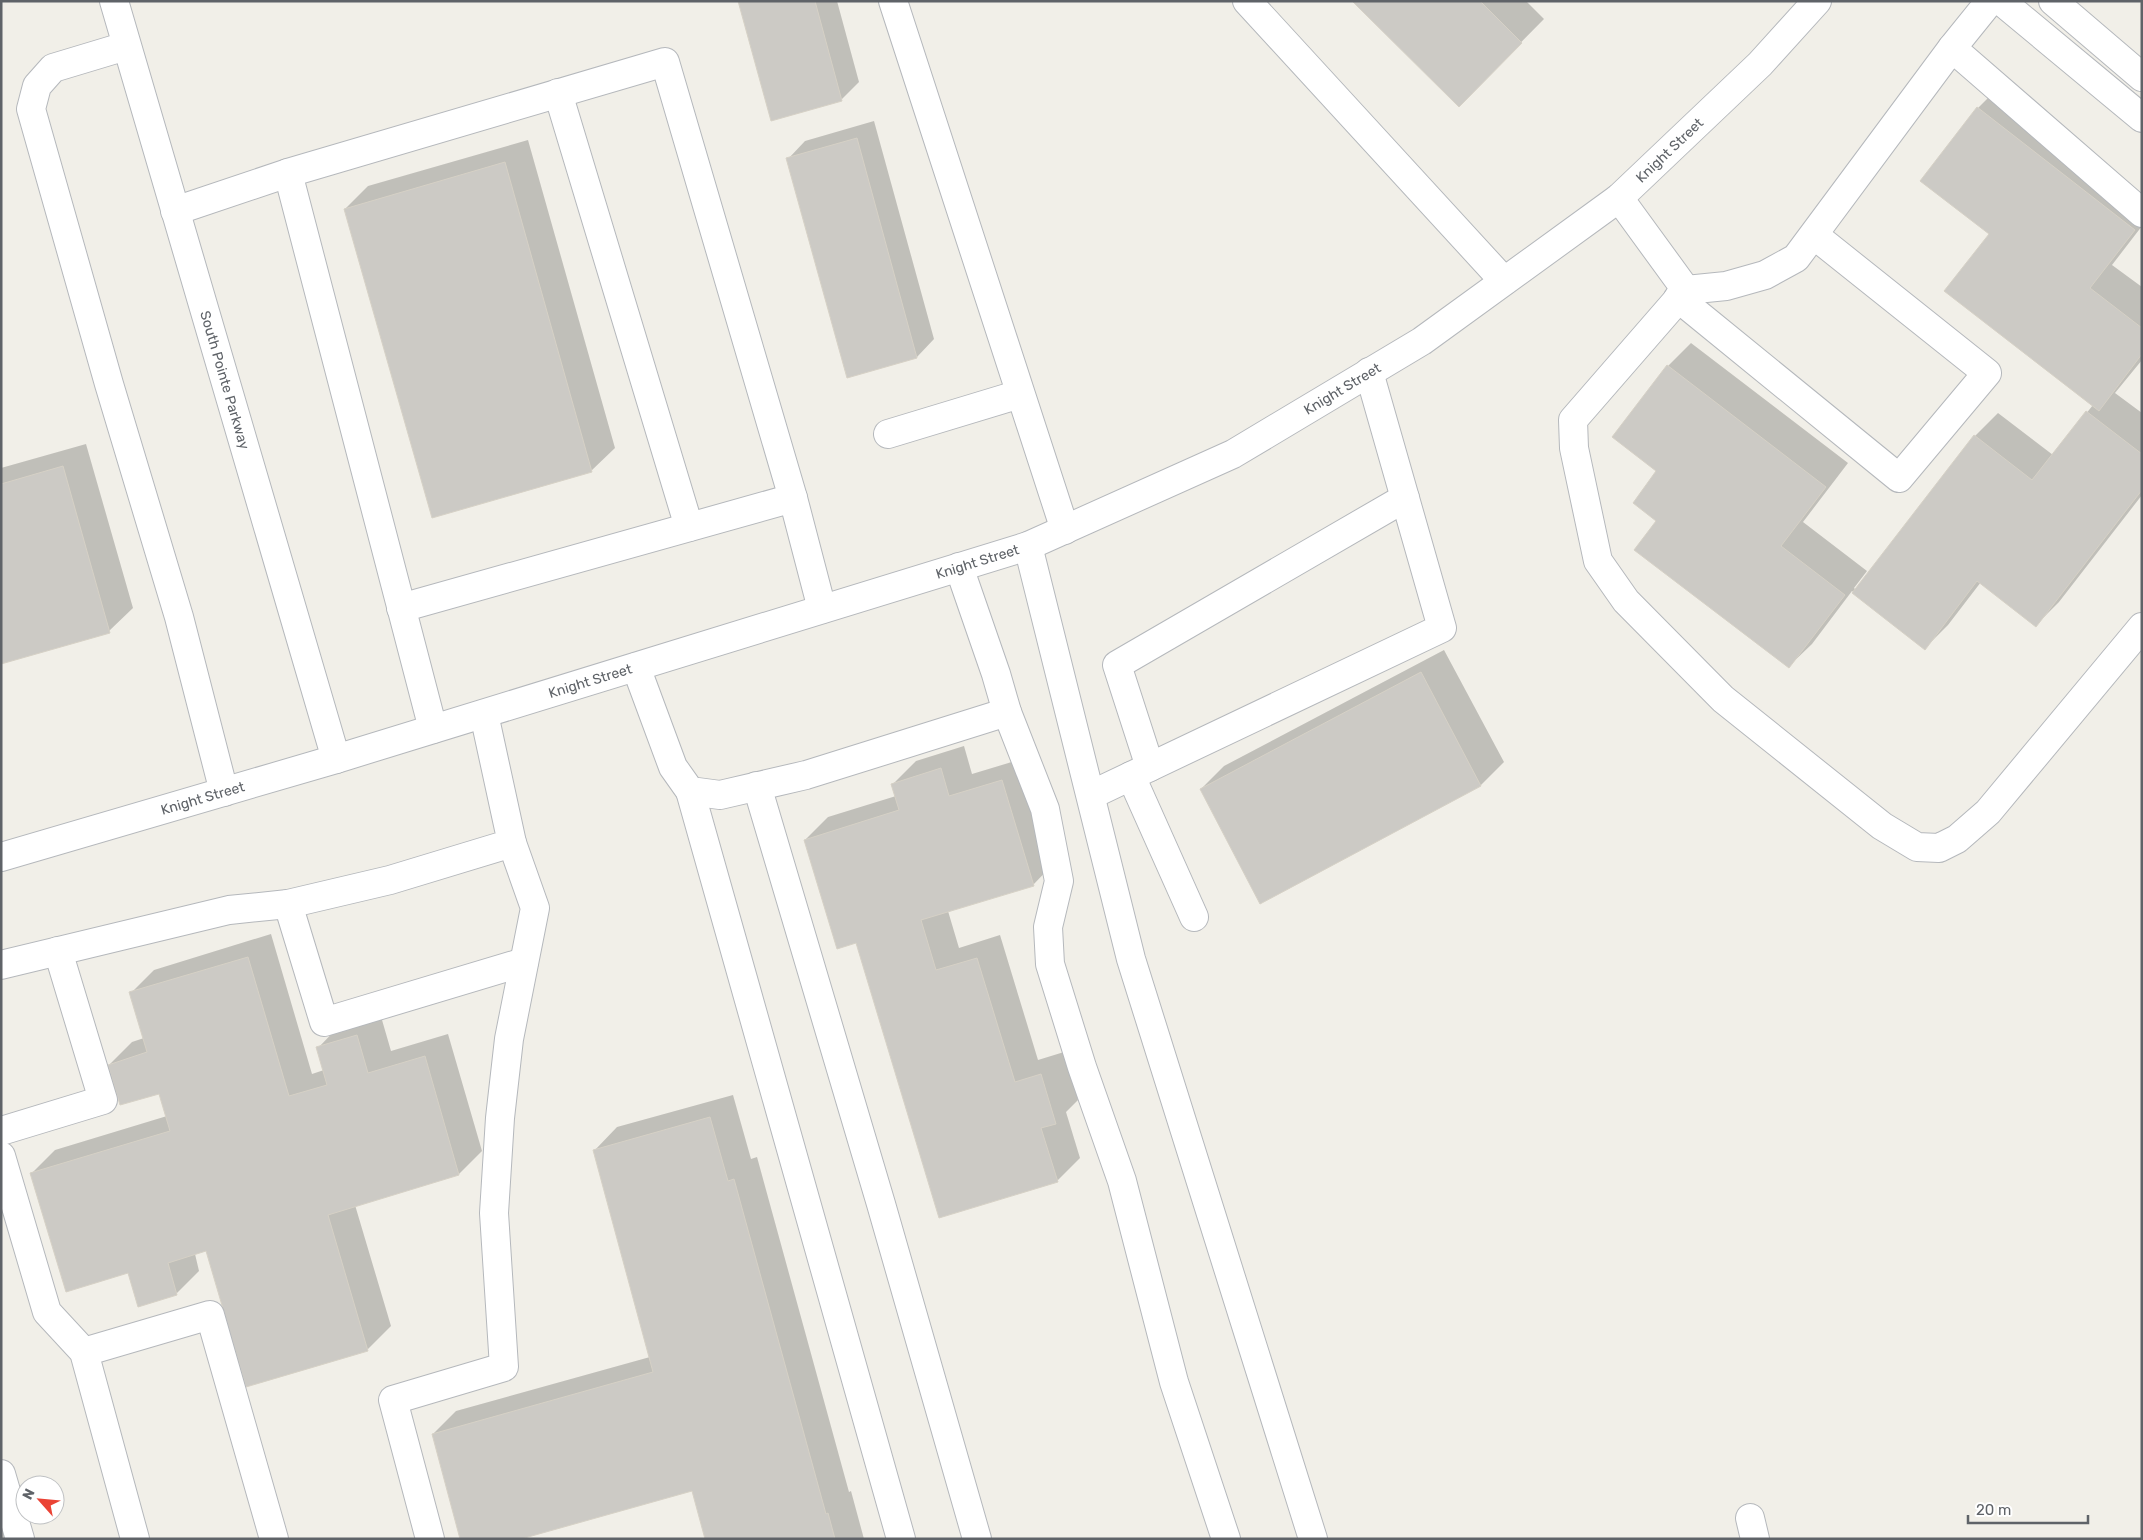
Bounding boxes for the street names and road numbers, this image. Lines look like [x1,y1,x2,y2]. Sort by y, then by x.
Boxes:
street label: Knight Street [1633,114,1707,186]
street label: South Pointe Parkway [196,309,253,452]
street label: Knight Street [1301,359,1384,419]
street label: Knight Street [934,541,1022,583]
street label: Knight Street [546,660,635,702]
street label: Knight Street [159,778,247,819]

